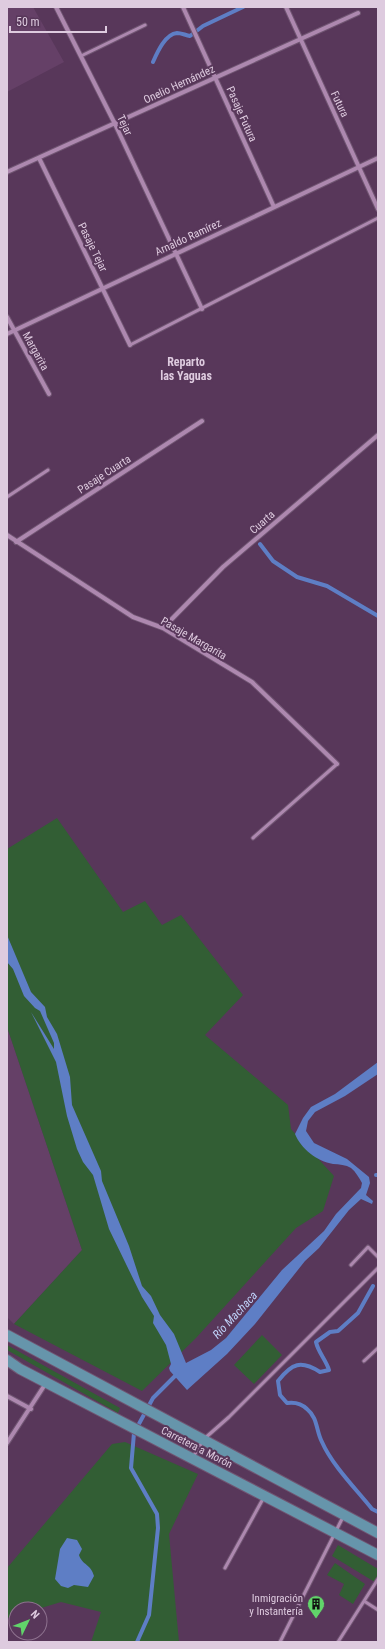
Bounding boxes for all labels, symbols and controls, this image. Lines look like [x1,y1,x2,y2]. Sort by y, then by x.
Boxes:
scale bar [10,8,106,34]
text: 50 m [16,15,40,29]
street label: Onelio Hernández [142,62,217,107]
street label: Pasaje Futura [224,85,260,144]
street label: Futura [328,89,351,119]
street label: Tejar [114,113,135,138]
street label: Arnaldo Ramírez [153,216,224,258]
street label: Pasaje Tejar [75,221,110,274]
street label: Margarita [20,330,51,373]
district label: Reparto las Yaguas [160,355,212,383]
street label: Pasaje Cuarta [75,452,133,496]
street label: Cuarta [247,508,278,537]
street label: Pasaje Margarita [159,614,229,662]
water label: Río Machaca [210,1289,260,1341]
street label: Carretera a Morón [159,1424,235,1471]
place label: Inmigración y Instantería [249,1592,303,1618]
building icon: Inmigración y Instantería [306,1594,326,1619]
north arrow [8,1601,48,1641]
text: N [28,1608,42,1622]

